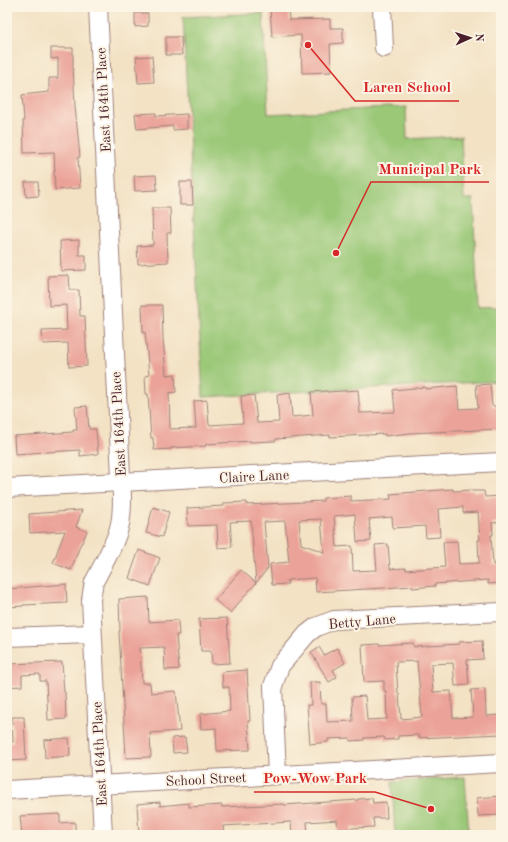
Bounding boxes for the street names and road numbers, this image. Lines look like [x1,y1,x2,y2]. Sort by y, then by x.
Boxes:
street label: East 164th Place [94,47,114,153]
street label: East 164th Place [109,371,129,477]
street label: Claire Lane [219,468,290,486]
street label: Betty Lane [328,612,396,632]
street label: East 164th Place [90,701,110,807]
street label: School Street [165,771,247,789]

